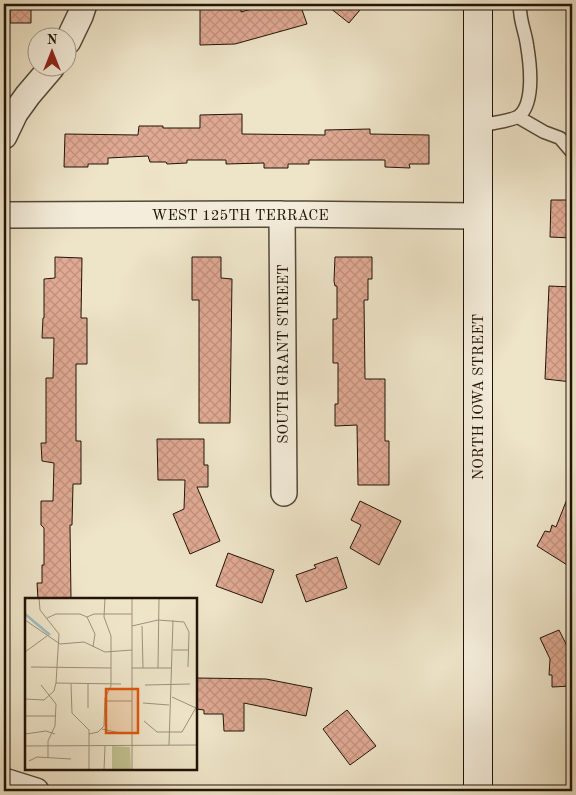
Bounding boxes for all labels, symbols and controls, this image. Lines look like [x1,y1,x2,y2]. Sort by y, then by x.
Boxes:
north arrow [28,28,78,78]
text: N [47,33,58,47]
street label: WEST 125TH TERRACE [151,209,329,224]
street label: SOUTH GRANT STREET [277,264,292,444]
street label: NORTH IOWA STREET [472,314,487,480]
inset map [25,598,198,770]

